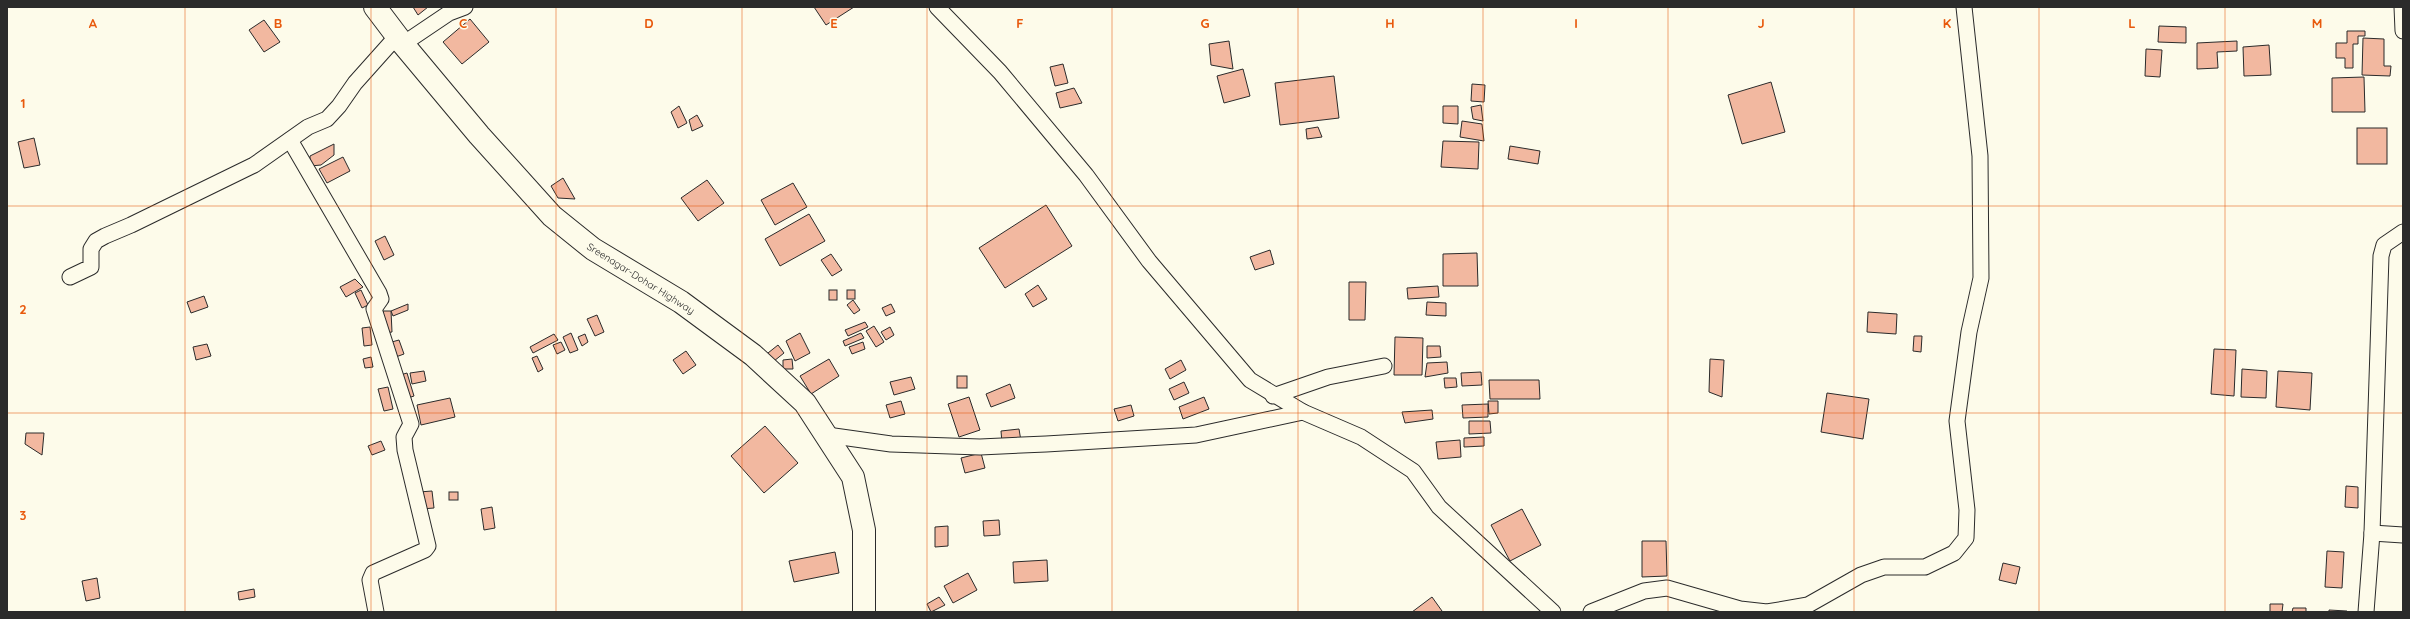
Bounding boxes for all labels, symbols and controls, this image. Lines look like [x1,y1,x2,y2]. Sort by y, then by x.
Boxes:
text: A [89,15,98,31]
text: B [274,15,282,31]
text: C [459,15,467,31]
text: D [644,15,654,31]
text: E [830,15,838,31]
text: F [1016,15,1024,31]
text: G [1200,15,1210,31]
text: H [1385,15,1395,31]
text: I [1574,15,1578,31]
text: J [1757,15,1765,31]
text: K [1943,15,1952,31]
text: L [2128,15,2136,31]
text: M [2312,15,2322,31]
text: 1 [20,95,26,111]
street label: Sreenagar-Dohar Highway [584,240,697,317]
text: 2 [19,301,27,317]
text: 3 [20,507,27,523]

